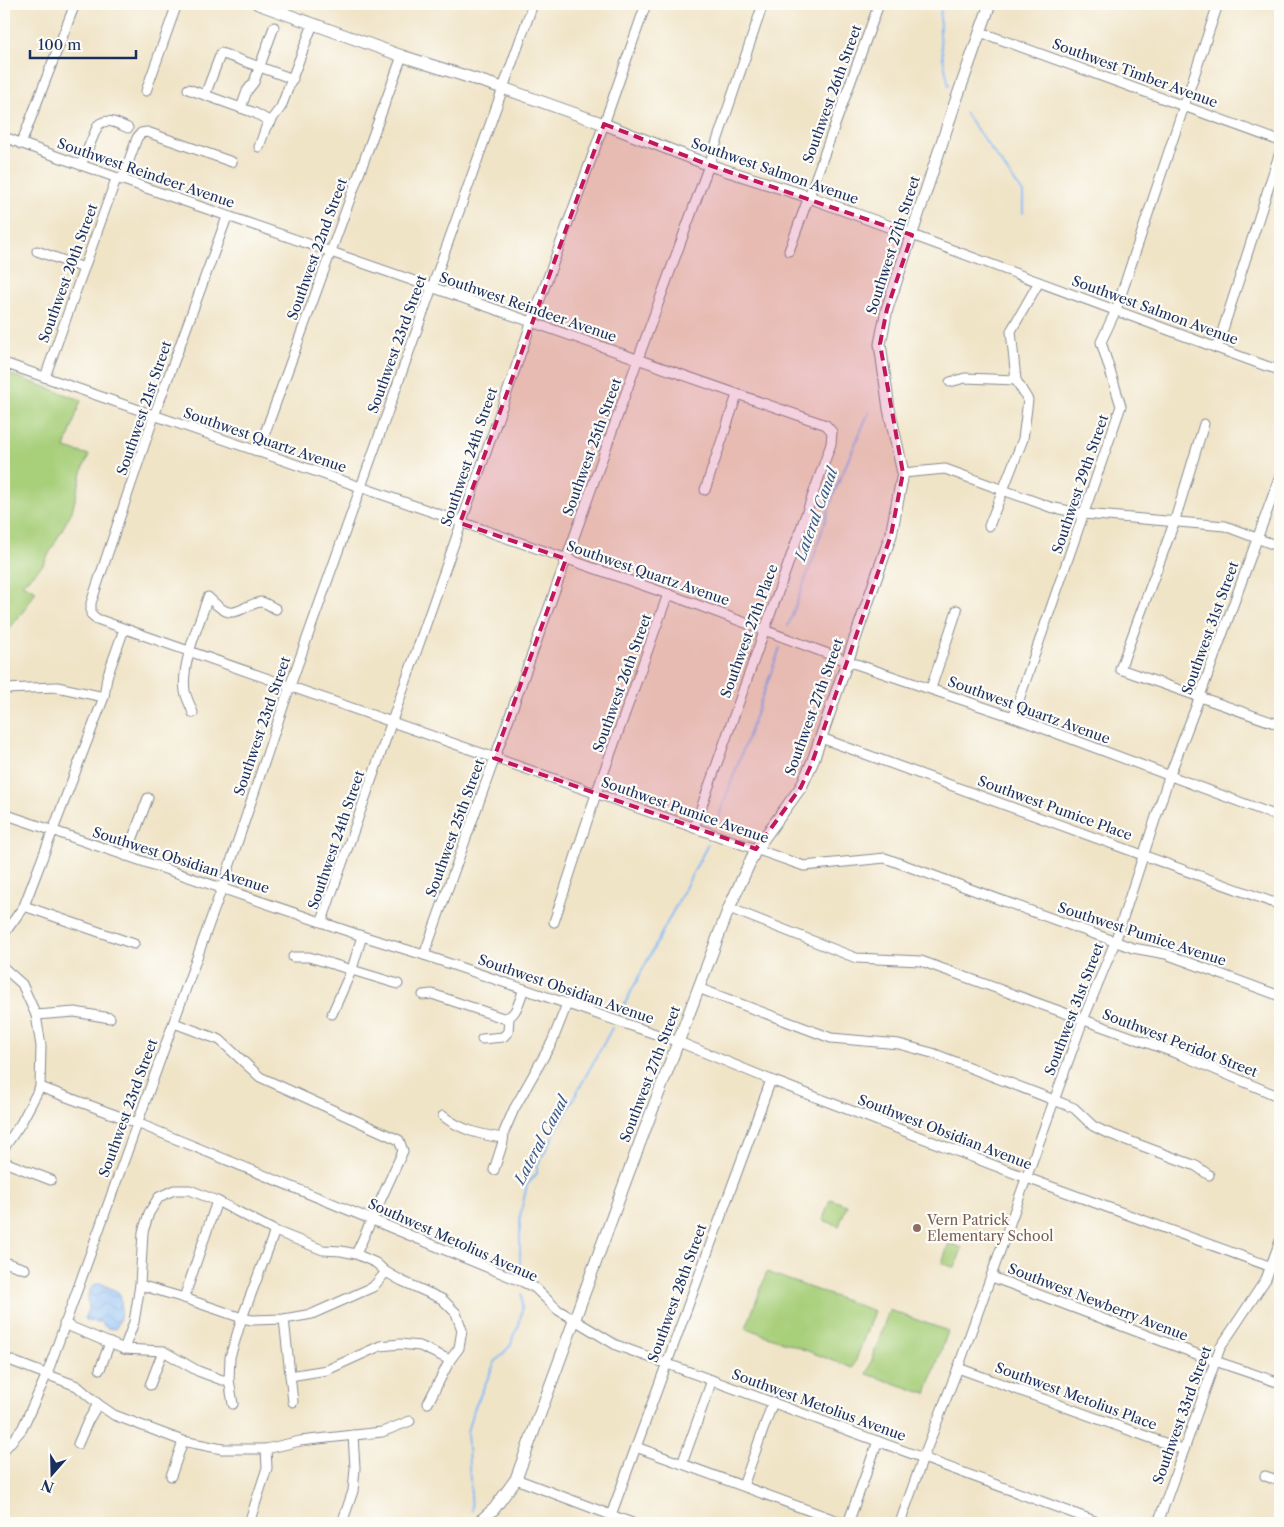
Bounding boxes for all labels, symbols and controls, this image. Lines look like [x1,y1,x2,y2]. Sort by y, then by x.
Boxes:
street label: Southwest 26th Street [799,22,865,166]
scale bar [30,28,136,60]
text: 100 m [38,35,81,54]
street label: Southwest Timber Avenue [1050,35,1220,111]
street label: Southwest Reindeer Avenue [55,134,237,212]
street label: Southwest Salmon Avenue [689,134,861,208]
street label: Southwest 27th Street [862,173,924,317]
street label: Southwest 22nd Street [283,176,351,322]
street label: Southwest 20th Street [34,201,102,345]
street label: Southwest Reindeer Avenue [437,268,619,346]
street label: Southwest Salmon Avenue [1069,271,1241,349]
street label: Southwest 23rd Street [364,272,430,416]
street label: Southwest 21st Street [113,338,175,478]
street label: Southwest 25th Street [559,376,625,518]
street label: Southwest 24th Street [437,385,501,529]
street label: Southwest Quartz Avenue [181,404,349,476]
street label: Southwest 29th Street [1048,412,1112,556]
water label: Lateral Canal [790,463,842,564]
street label: Southwest Quartz Avenue [564,537,732,609]
street label: Southwest 31st Street [1177,559,1243,697]
street label: Southwest 27th Place [716,561,782,700]
street label: Southwest 26th Street [589,611,655,755]
street label: Southwest 27th Street [781,636,847,778]
street label: Southwest 23rd Street [230,654,294,798]
street label: Southwest Quartz Avenue [945,672,1113,748]
street label: Southwest 25th Street [422,757,488,899]
street label: Southwest 24th Street [304,768,368,912]
street label: Southwest Pumice Place [975,772,1135,844]
street label: Southwest Pumice Avenue [599,773,771,847]
street label: Southwest Obsidian Avenue [90,823,272,897]
street label: Southwest Pumice Avenue [1056,898,1229,970]
street label: Southwest 31st Street [1040,940,1108,1078]
street label: Southwest Obsidian Avenue [476,950,657,1028]
street label: Southwest 27th Street [616,1003,684,1145]
street label: Southwest Peridot Street [1100,1005,1260,1081]
street label: Southwest 23rd Street [95,1036,161,1180]
street label: Southwest Obsidian Avenue [855,1090,1035,1174]
water label: Lateral Canal [509,1091,573,1188]
street label: Southwest Metolius Avenue [365,1194,541,1286]
place label: Vern Patrick Elementary School [926,1211,1053,1245]
street label: Southwest 28th Street [644,1221,710,1365]
marker: Vern Patrick Elementary School [911,1222,923,1234]
street label: Southwest Newberry Avenue [1005,1259,1191,1345]
street label: Southwest 33rd Street [1149,1343,1215,1487]
street label: Southwest Metolius Place [993,1358,1159,1434]
street label: Southwest Metolius Avenue [729,1365,909,1445]
north arrow [28,1450,78,1500]
text: N [39,1476,56,1497]

